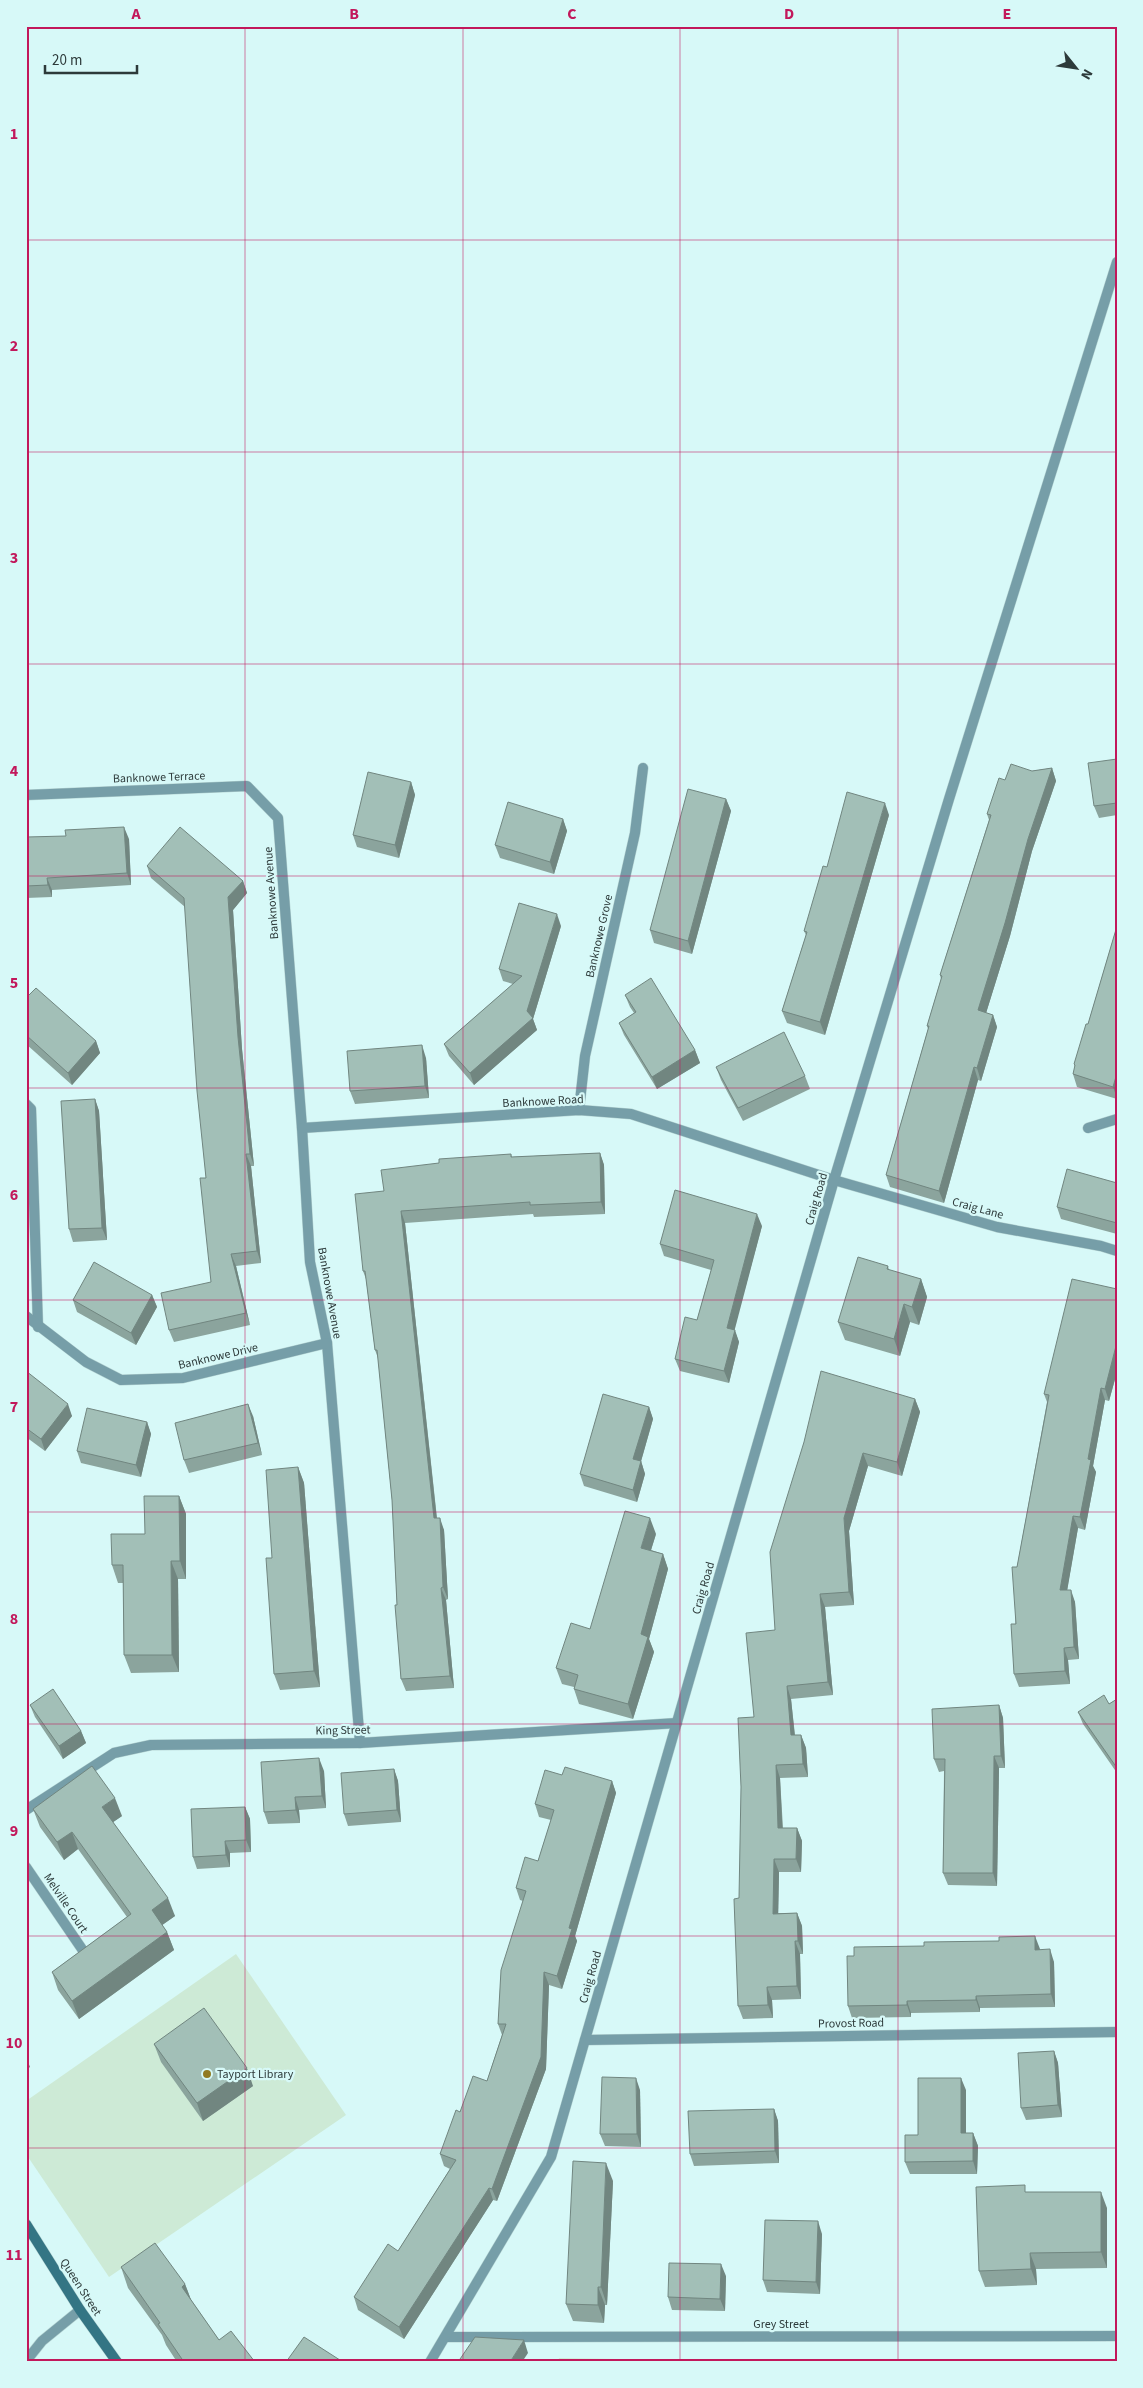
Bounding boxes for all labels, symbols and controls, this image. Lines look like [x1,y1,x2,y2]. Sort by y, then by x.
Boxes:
text: A [130,3,141,25]
text: B [349,3,359,25]
text: C [567,3,577,25]
text: D [784,3,794,25]
text: E [1003,3,1011,25]
scale bar [45,42,138,74]
north arrow [1050,42,1100,92]
text: 20 m [52,50,82,71]
text: N [1075,65,1097,83]
text: 1 [10,123,18,145]
text: 2 [10,335,18,357]
text: 3 [10,547,18,569]
text: 4 [10,760,19,782]
street label: Banknowe Terrace [113,767,206,788]
street label: Banknowe Avenue [260,846,283,940]
street label: Banknowe Grove [582,893,617,979]
text: 5 [10,972,18,994]
street label: Banknowe Road [502,1091,584,1112]
street label: Craig Road [801,1171,832,1227]
text: 6 [10,1184,18,1206]
street label: Craig Lane [950,1193,1006,1224]
street label: Banknowe Avenue [313,1246,346,1340]
street label: Banknowe Drive [176,1339,260,1374]
text: 7 [10,1396,18,1418]
street label: Craig Road [688,1560,719,1616]
text: 8 [10,1608,18,1630]
street label: King Street [315,1722,371,1739]
text: 9 [10,1820,18,1842]
street label: Melville Court [39,1870,92,1937]
street label: Craig Road [575,1949,606,2005]
street label: Provost Road [818,2014,884,2033]
text: 10 [6,2032,22,2054]
place label: Tayport Library [217,2066,294,2083]
marker: Tayport Library [201,2068,213,2080]
text: 11 [6,2244,22,2266]
street label: Queen Street [56,2255,106,2319]
street label: Grey Street [753,2316,809,2333]

